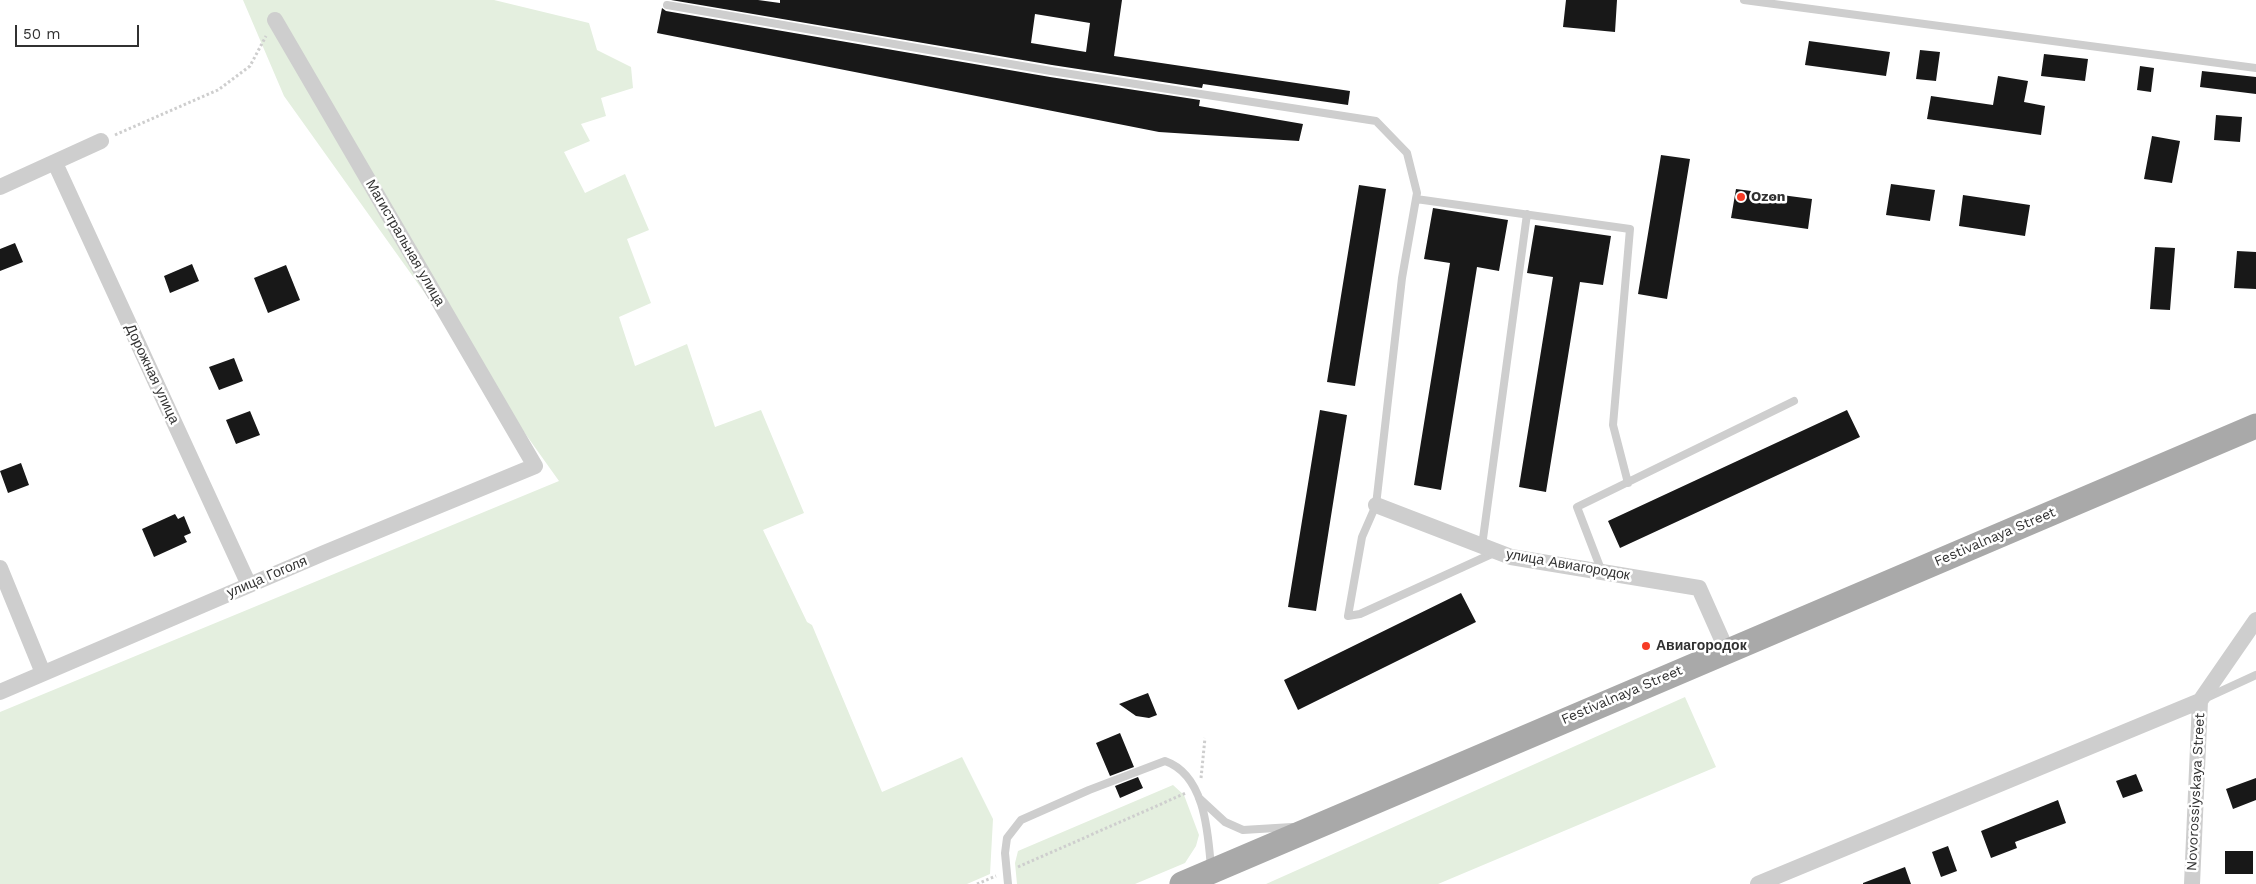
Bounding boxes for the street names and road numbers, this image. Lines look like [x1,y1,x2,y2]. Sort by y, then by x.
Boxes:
street label: Магистральная улица [362,177,448,309]
street label: Дорожная улица [121,321,183,427]
street label: Festivalnaya Street [1932,504,2058,570]
street label: улица Авиагородок [1505,546,1631,584]
street label: улица Гоголя [224,553,310,601]
street label: Festivalnaya Street [1559,662,1685,728]
street label: Novorossiyskaya Street [2183,713,2209,871]

